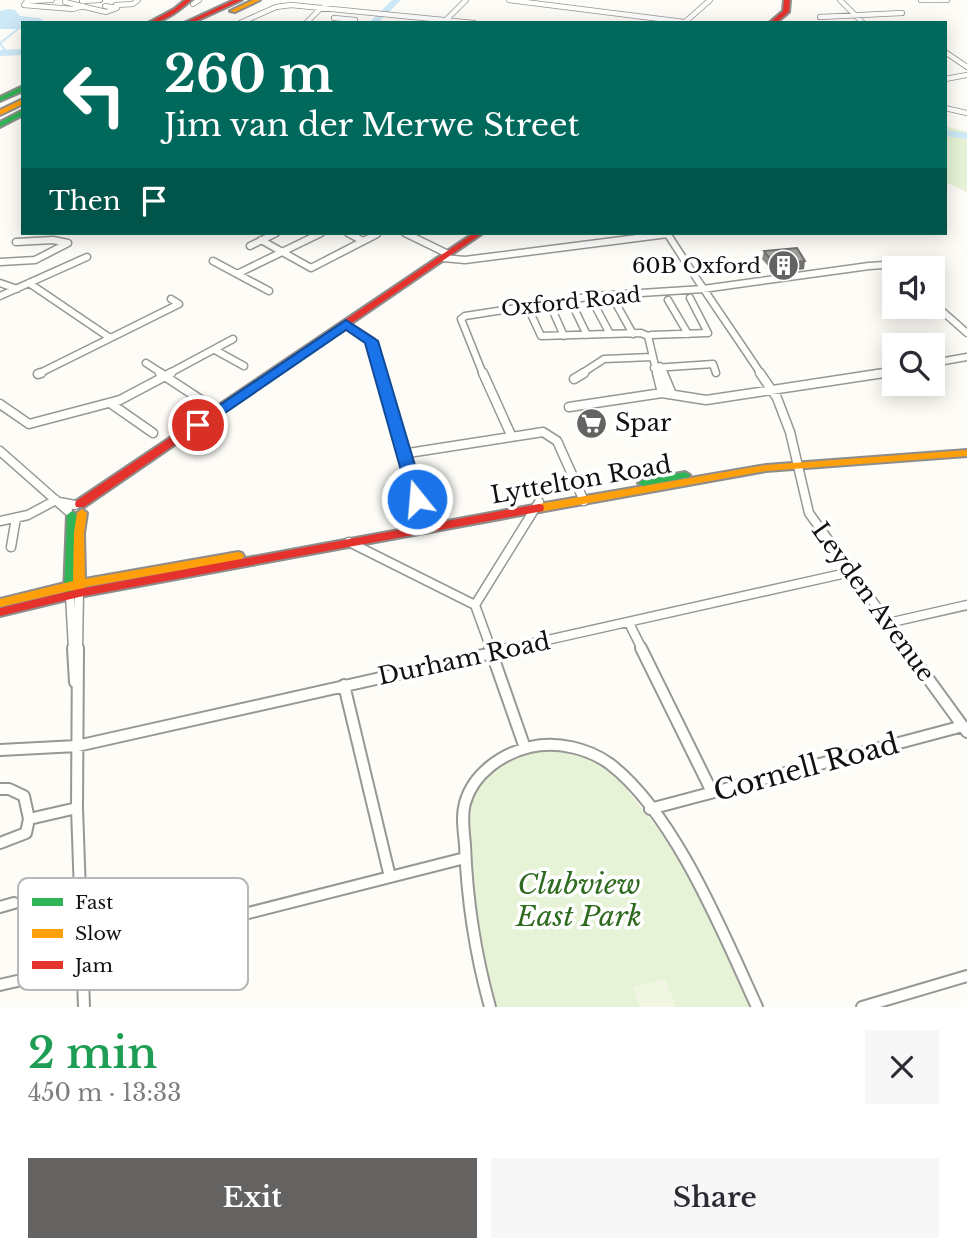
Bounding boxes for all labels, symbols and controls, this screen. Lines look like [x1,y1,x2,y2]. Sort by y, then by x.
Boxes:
text: 260 m [164,44,333,105]
icon: left [49,49,140,140]
text: Jim van der Merwe Street [164,105,580,145]
icon: arrive [135,182,173,220]
text: Then [49,185,121,217]
building icon: 60B Oxford [767,249,801,283]
place label: 60B Oxford [632,253,761,279]
map controls [882,256,945,396]
button: sound [882,256,945,319]
street label: Oxford Road [500,282,642,322]
button: search [882,333,945,396]
pin [168,395,228,455]
icon: arrive [179,406,217,444]
supermarket icon: Spar [575,406,609,440]
place label: Spar [615,408,672,437]
street label: Lyttelton Road [488,449,673,510]
position arrow [380,462,454,536]
street label: Leyden Avenue [806,516,941,687]
street label: Durham Road [375,626,553,691]
street label: Cornell Road [710,726,903,809]
park label: Clubview East Park [515,867,642,934]
legend [18,878,248,990]
text: Fast [75,891,114,914]
text: Slow [75,922,122,945]
text: Jam [72,954,113,977]
text: 2 min [28,1027,157,1079]
button: close [865,1030,939,1104]
text: 450 m · 13:33 [28,1079,181,1107]
button: Exit [28,1158,477,1238]
button: Share [491,1158,939,1238]

